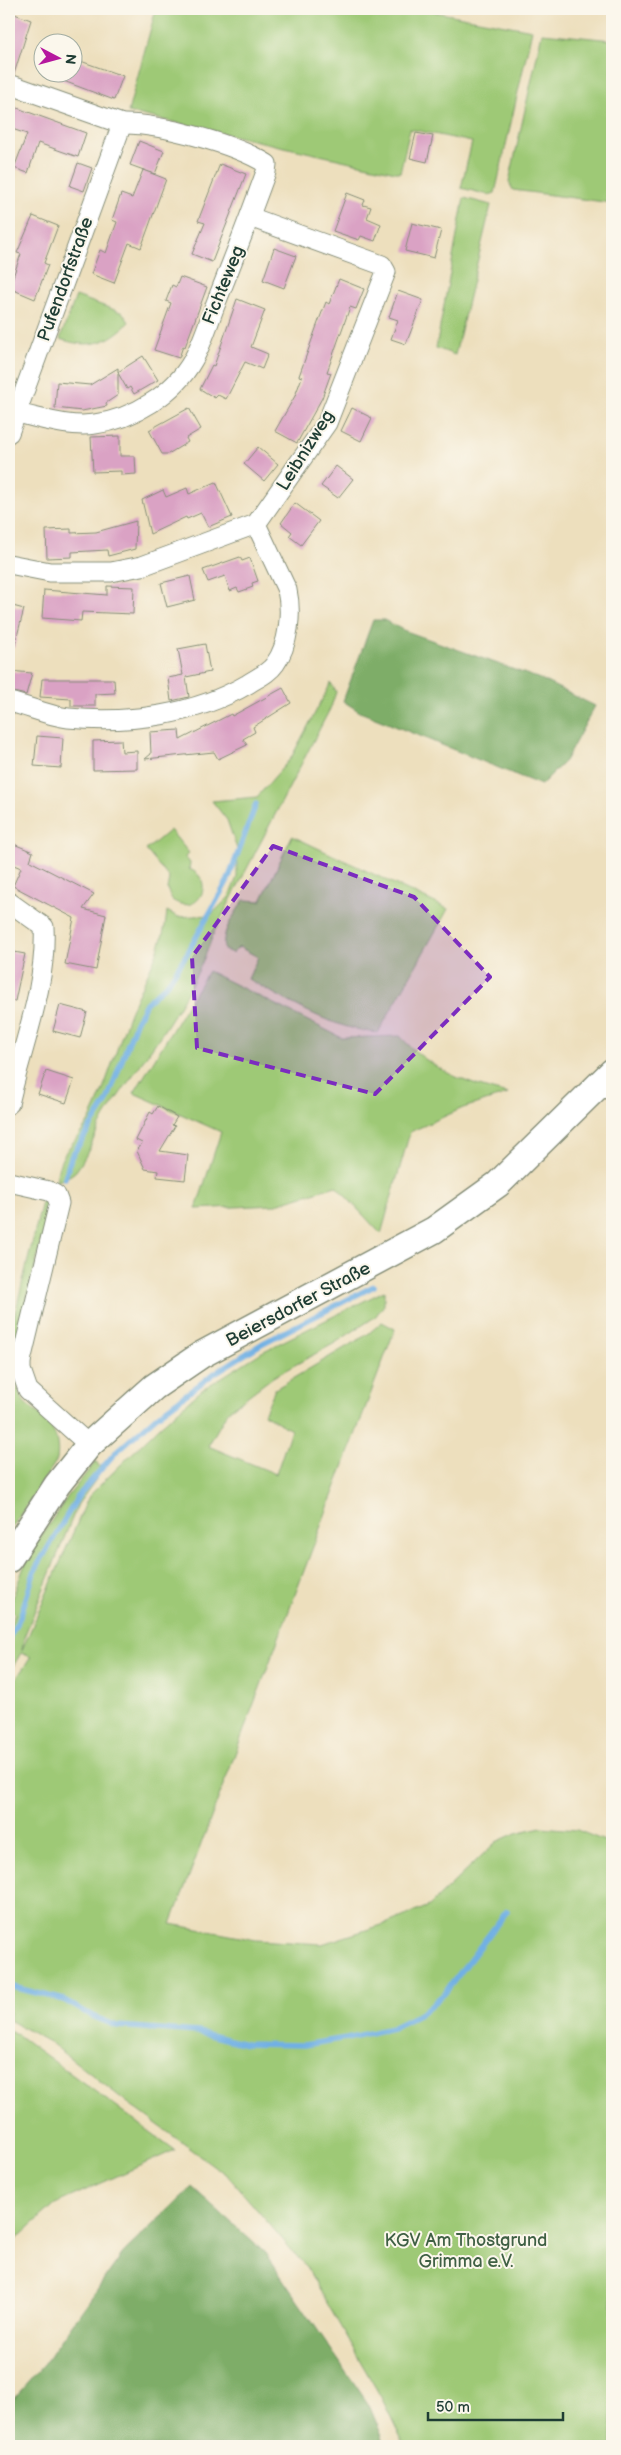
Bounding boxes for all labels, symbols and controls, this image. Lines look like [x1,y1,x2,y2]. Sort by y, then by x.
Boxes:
north arrow [32,32,82,82]
text: N [61,53,79,65]
street label: Pufendorfstraße [33,214,98,344]
street label: Fichteweg [198,243,249,328]
street label: Leibnizweg [272,406,338,494]
street label: Beiersdorfer Straße [223,1257,374,1351]
park label: KGV Am Thostgrund Grimma e.V. [385,2230,547,2272]
scale bar [428,2390,564,2422]
text: 50 m [436,2398,470,2417]

